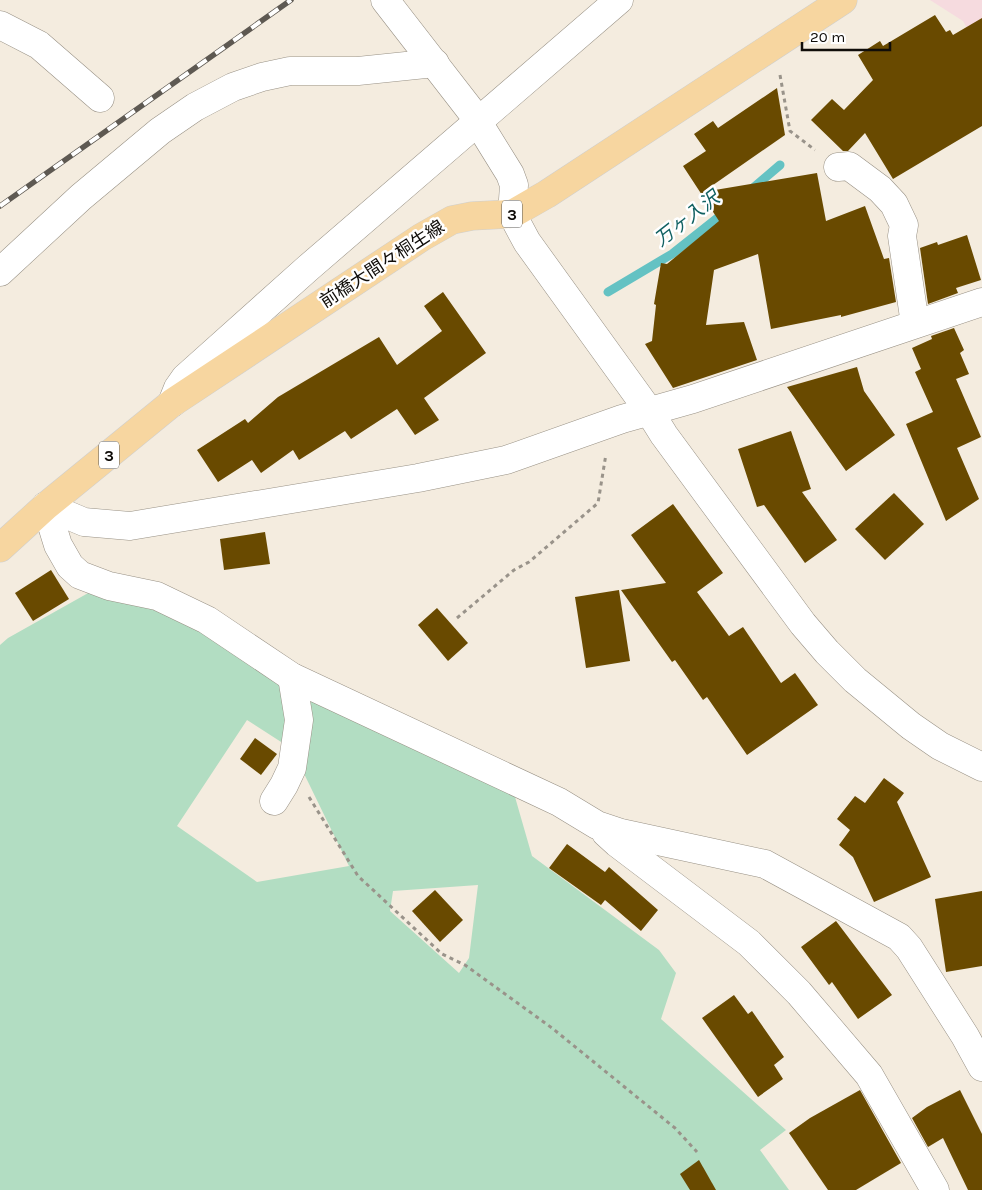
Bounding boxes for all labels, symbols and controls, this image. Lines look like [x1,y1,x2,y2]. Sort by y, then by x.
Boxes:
scale bar [802,20,890,52]
text: 20 m [810,28,845,46]
water label: 万ヶ入沢 [650,185,726,251]
road number: 3 [502,200,522,228]
street label: 前橋大間々桐生線 [316,216,448,312]
road number: 3 [99,442,119,468]

